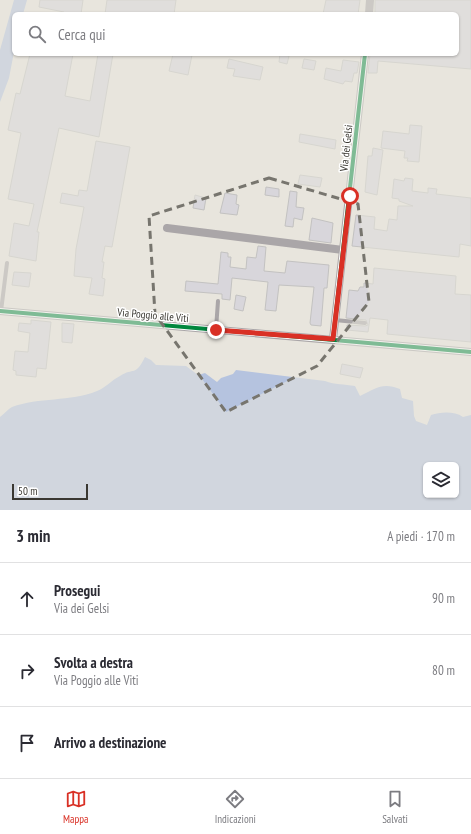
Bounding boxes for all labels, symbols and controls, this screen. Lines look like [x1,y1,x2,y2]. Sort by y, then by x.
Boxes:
search box [12,12,459,56]
icon: search [26,23,48,45]
text: Cerca qui [58,25,106,44]
street label: Via dei Gelsi [336,124,355,173]
route start [341,187,359,205]
street label: Via Poggio alle Viti [116,305,189,325]
route end [207,321,225,339]
map controls [423,462,459,498]
button: layers [423,462,459,498]
scale bar [12,482,88,501]
text: 50 m [18,484,37,498]
text: 3 min [16,525,50,547]
text: A piedi · 170 m [387,528,455,545]
text: Prosegui [54,581,100,600]
icon: ahead [16,588,38,610]
text: 90 m [432,590,455,607]
text: Via dei Gelsi [54,600,109,617]
text: Svolta a destra [54,653,133,672]
icon: right [16,660,38,682]
text: 80 m [432,662,455,679]
text: Via Poggio alle Viti [54,672,139,689]
icon: arrive [16,732,38,754]
text: Arrivo a destinazione [54,733,167,752]
tab: Mappa [63,788,89,826]
tab: Indicazioni [215,788,256,826]
tab: Salvati [382,788,408,826]

